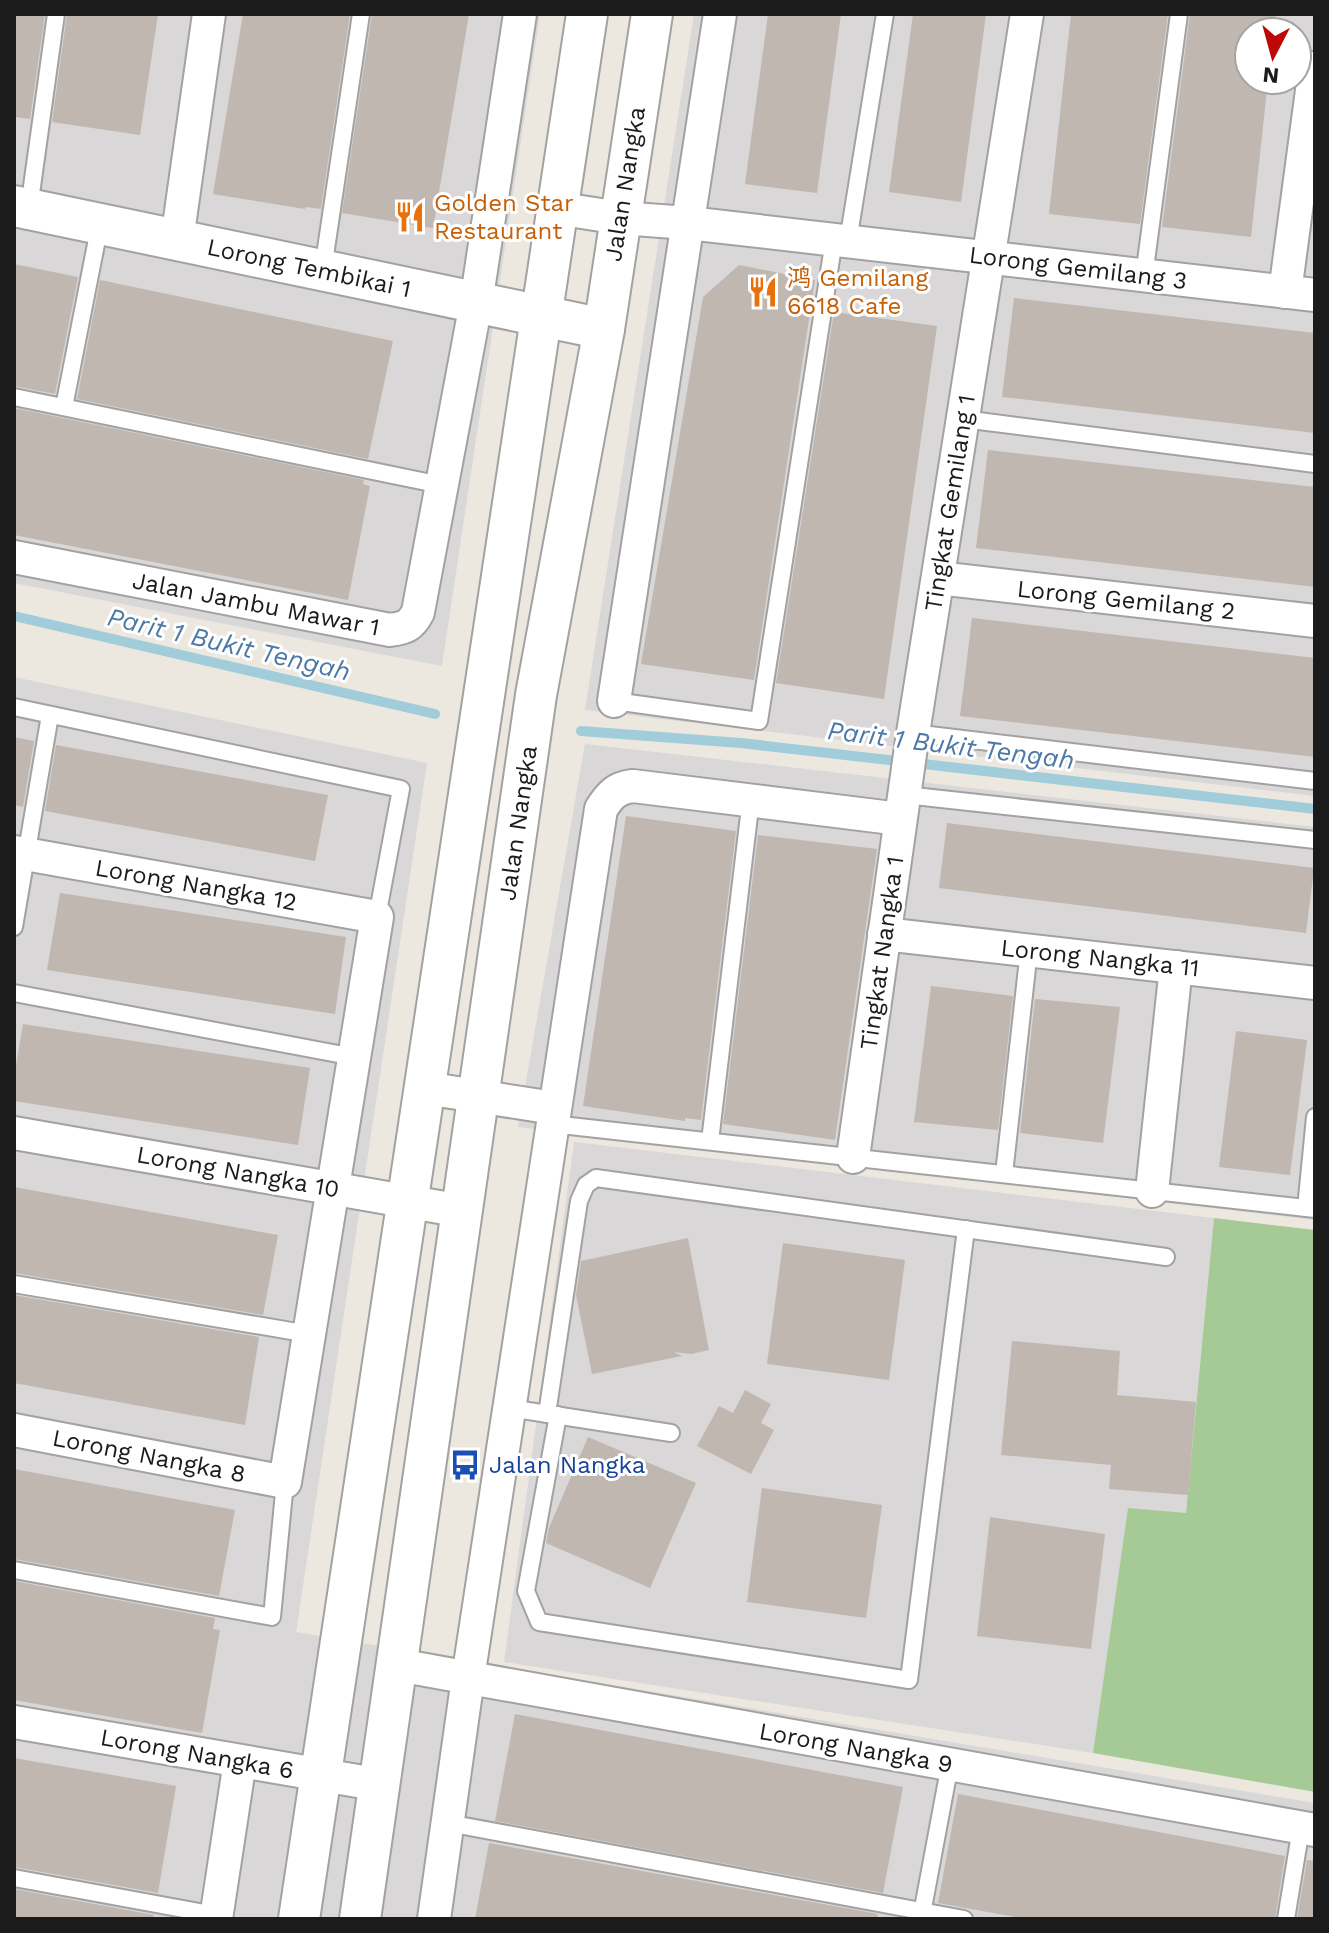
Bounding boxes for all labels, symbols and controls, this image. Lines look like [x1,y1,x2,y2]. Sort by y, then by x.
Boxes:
north arrow [1233,16,1313,96]
text: N [1262,62,1280,89]
street label: Jalan Nangka [599,105,651,263]
place label: Golden Star Restaurant [434,189,574,245]
restaurant icon: Golden Star Restaurant [393,200,427,234]
street label: Lorong Tembikai 1 [204,233,414,303]
street label: Lorong Gemilang 3 [968,241,1188,295]
place label: 鸿 Gemilang 6618 Cafe [787,264,928,320]
restaurant icon: 鸿 Gemilang 6618 Cafe [746,275,780,309]
street label: Tingkat Gemilang 1 [919,393,981,613]
street label: Jalan Jambu Mawar 1 [130,566,382,642]
street label: Lorong Gemilang 2 [1016,575,1236,625]
water label: Parit 1 Bukit Tengah [105,601,353,687]
water label: Parit 1 Bukit Tengah [826,715,1076,775]
street label: Jalan Nangka [493,744,543,902]
street label: Lorong Nangka 12 [93,853,299,917]
street label: Tingkat Nangka 1 [855,855,909,1051]
street label: Lorong Nangka 11 [999,934,1201,982]
street label: Lorong Nangka 10 [135,1140,341,1204]
street label: Lorong Nangka 8 [50,1424,248,1488]
bus stop icon: Jalan Nangka [448,1448,482,1482]
place label: Jalan Nangka [489,1451,645,1479]
street label: Lorong Nangka 9 [757,1717,955,1779]
street label: Lorong Nangka 6 [98,1723,296,1785]

